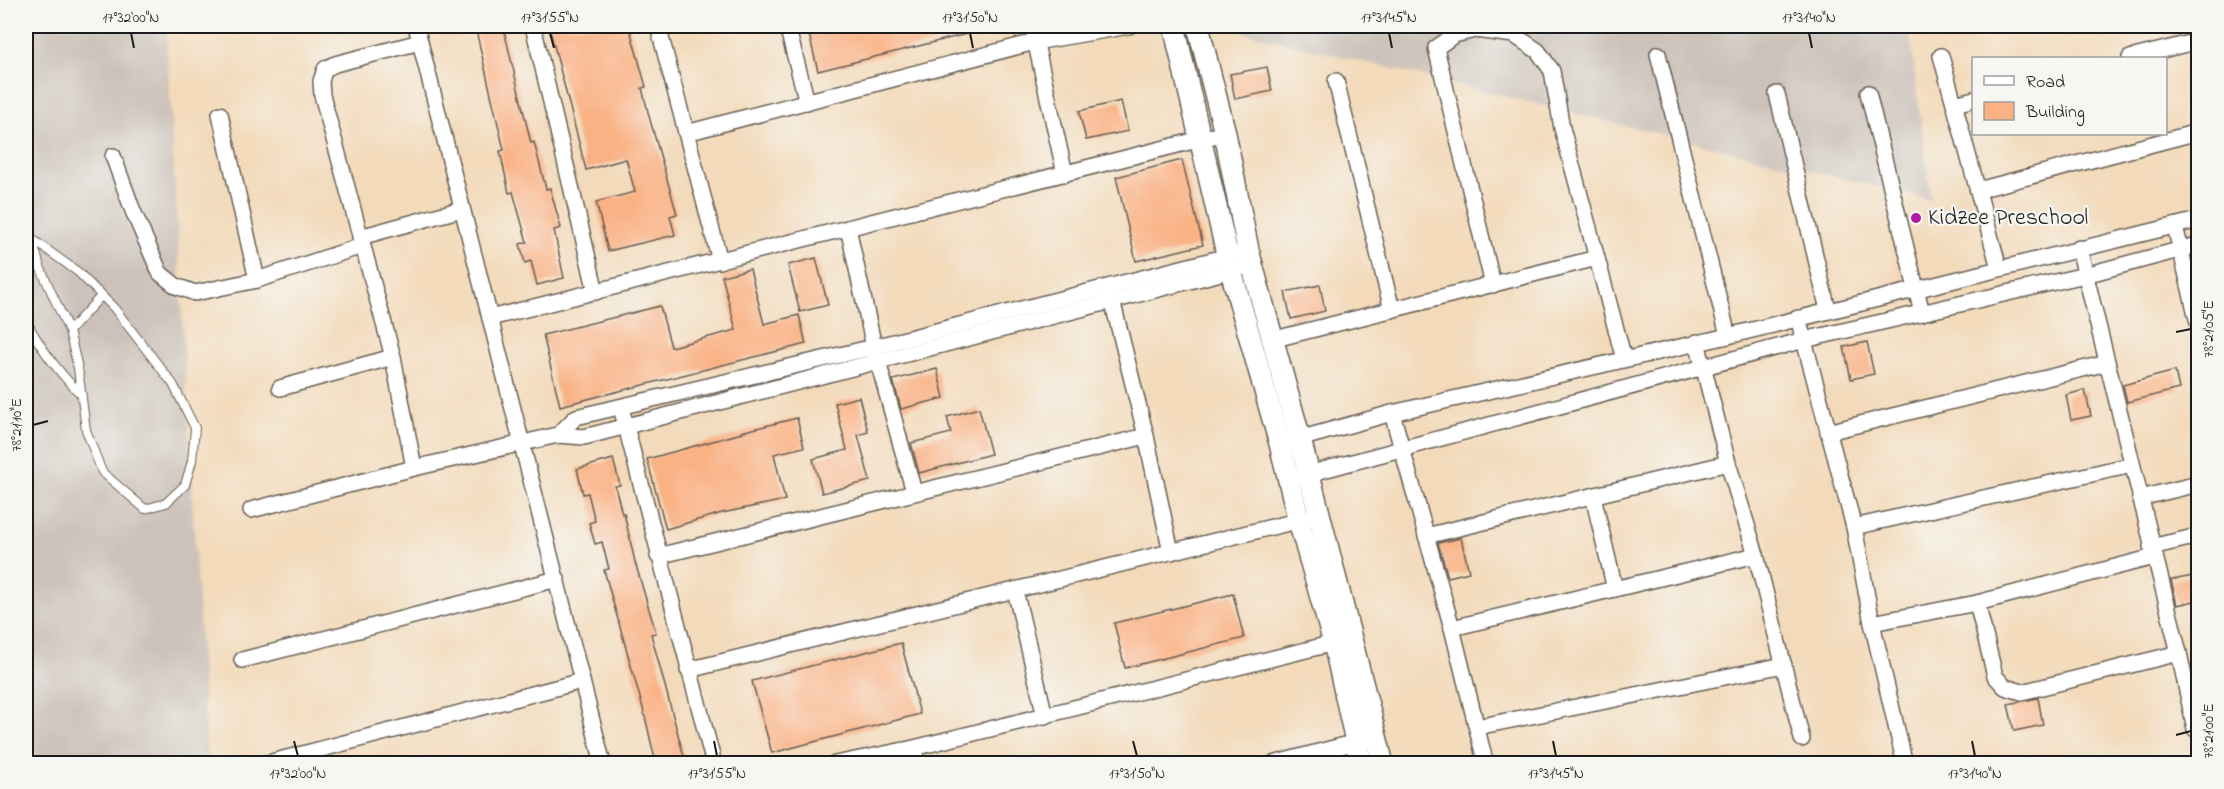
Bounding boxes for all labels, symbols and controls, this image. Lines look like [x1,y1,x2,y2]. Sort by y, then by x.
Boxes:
text: 17°32'00"N [103,7,159,29]
text: 17°31'55"N [521,7,579,29]
text: 17°31'50"N [942,7,998,29]
text: 17°31'45"N [1361,7,1417,29]
text: 17°31'40"N [1782,7,1836,29]
legend [1972,57,2167,135]
text: Road [2026,70,2065,96]
text: Building [2025,100,2085,127]
place label: Kidzee Preschool [1928,201,2088,236]
marker: Kidzee Preschool [1909,211,1923,225]
text: 78°21'05"E [2198,300,2220,358]
text: 78°21'10"E [6,398,28,452]
text: 78°21'00"E [2198,703,2220,759]
text: 17°32'00"N [270,763,326,785]
text: 17°31'55"N [688,763,746,785]
text: 17°31'50"N [1109,763,1165,785]
text: 17°31'45"N [1528,763,1584,785]
text: 17°31'40"N [1948,763,2002,785]

